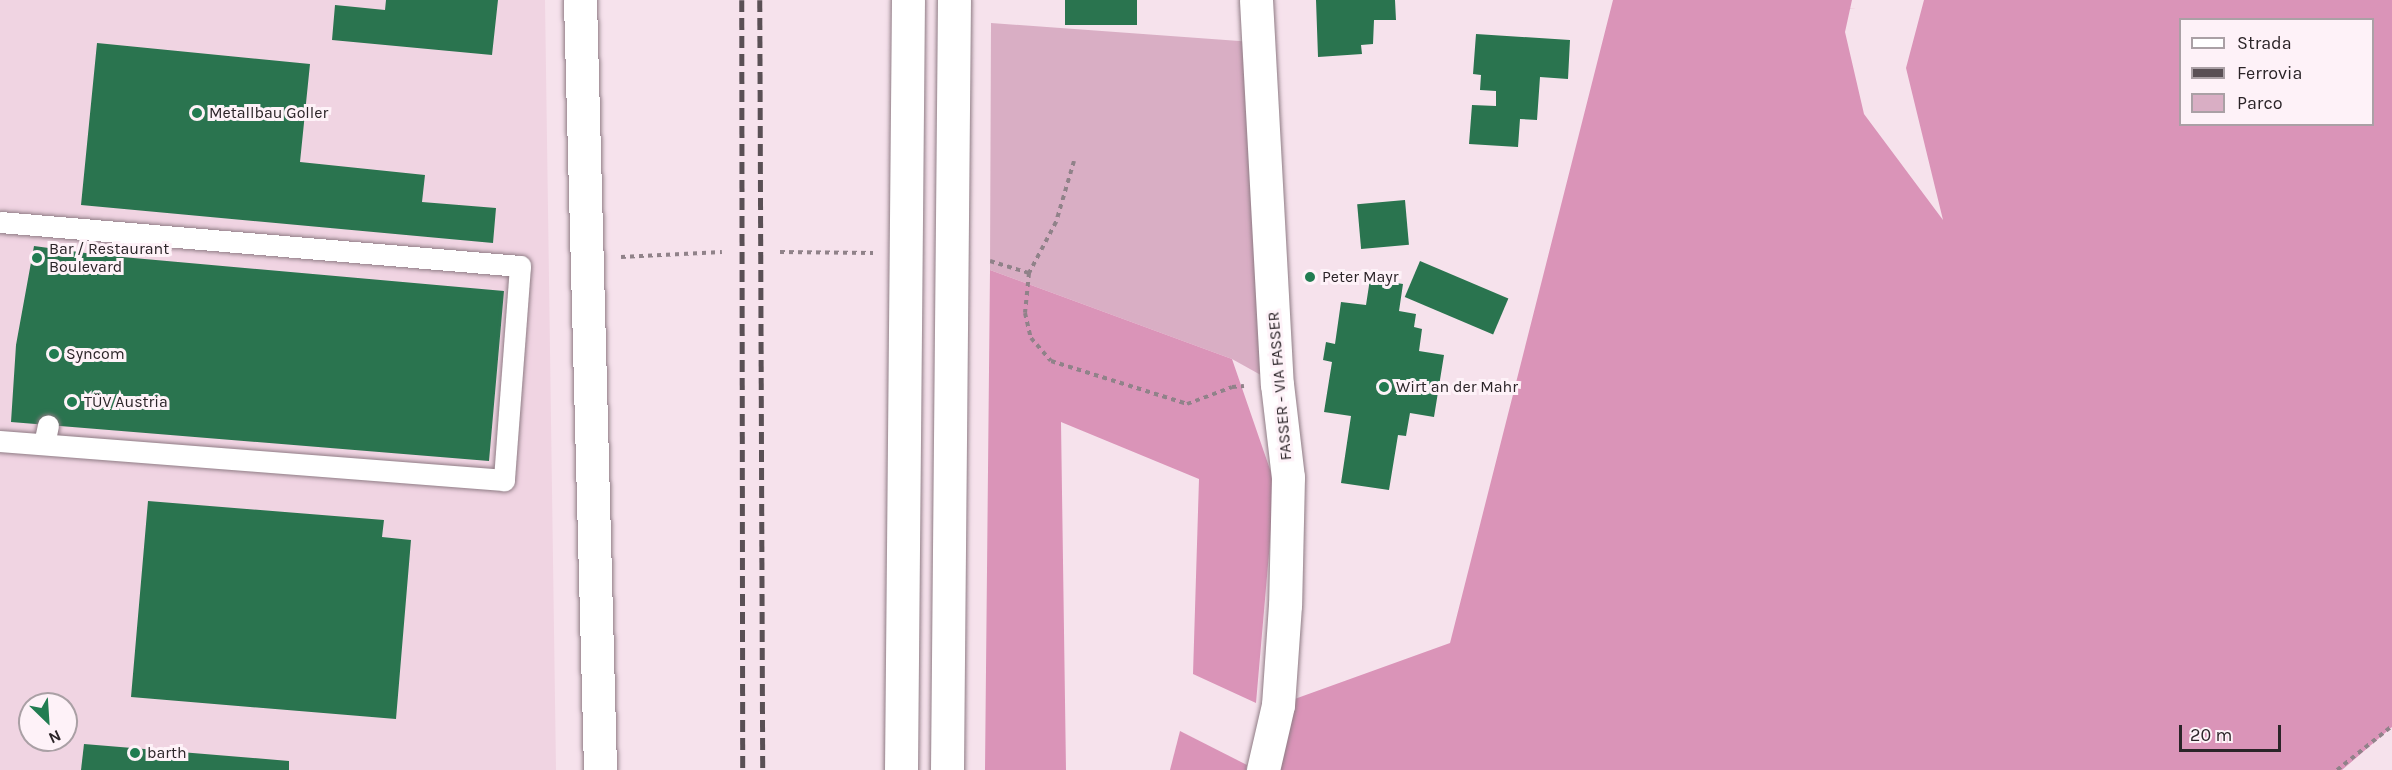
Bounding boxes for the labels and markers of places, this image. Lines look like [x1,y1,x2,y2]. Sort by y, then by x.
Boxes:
place label: Metallbau Goller [209,103,328,123]
marker: Metallbau Goller [190,106,204,120]
place label: Bar / Restaurant Boulevard [49,239,169,277]
marker: Bar / Restaurant Boulevard [30,251,44,265]
place label: Peter Mayr [1322,267,1398,287]
marker: Peter Mayr [1303,270,1317,284]
place label: Syncom [66,344,125,364]
marker: Syncom [47,347,61,361]
place label: Wirt an der Mahr [1396,377,1518,397]
marker: Wirt an der Mahr [1377,380,1391,394]
place label: TÜV Austria [84,392,168,412]
marker: TÜV Austria [65,395,79,409]
place label: barth [147,743,187,763]
marker: barth [128,746,142,760]

